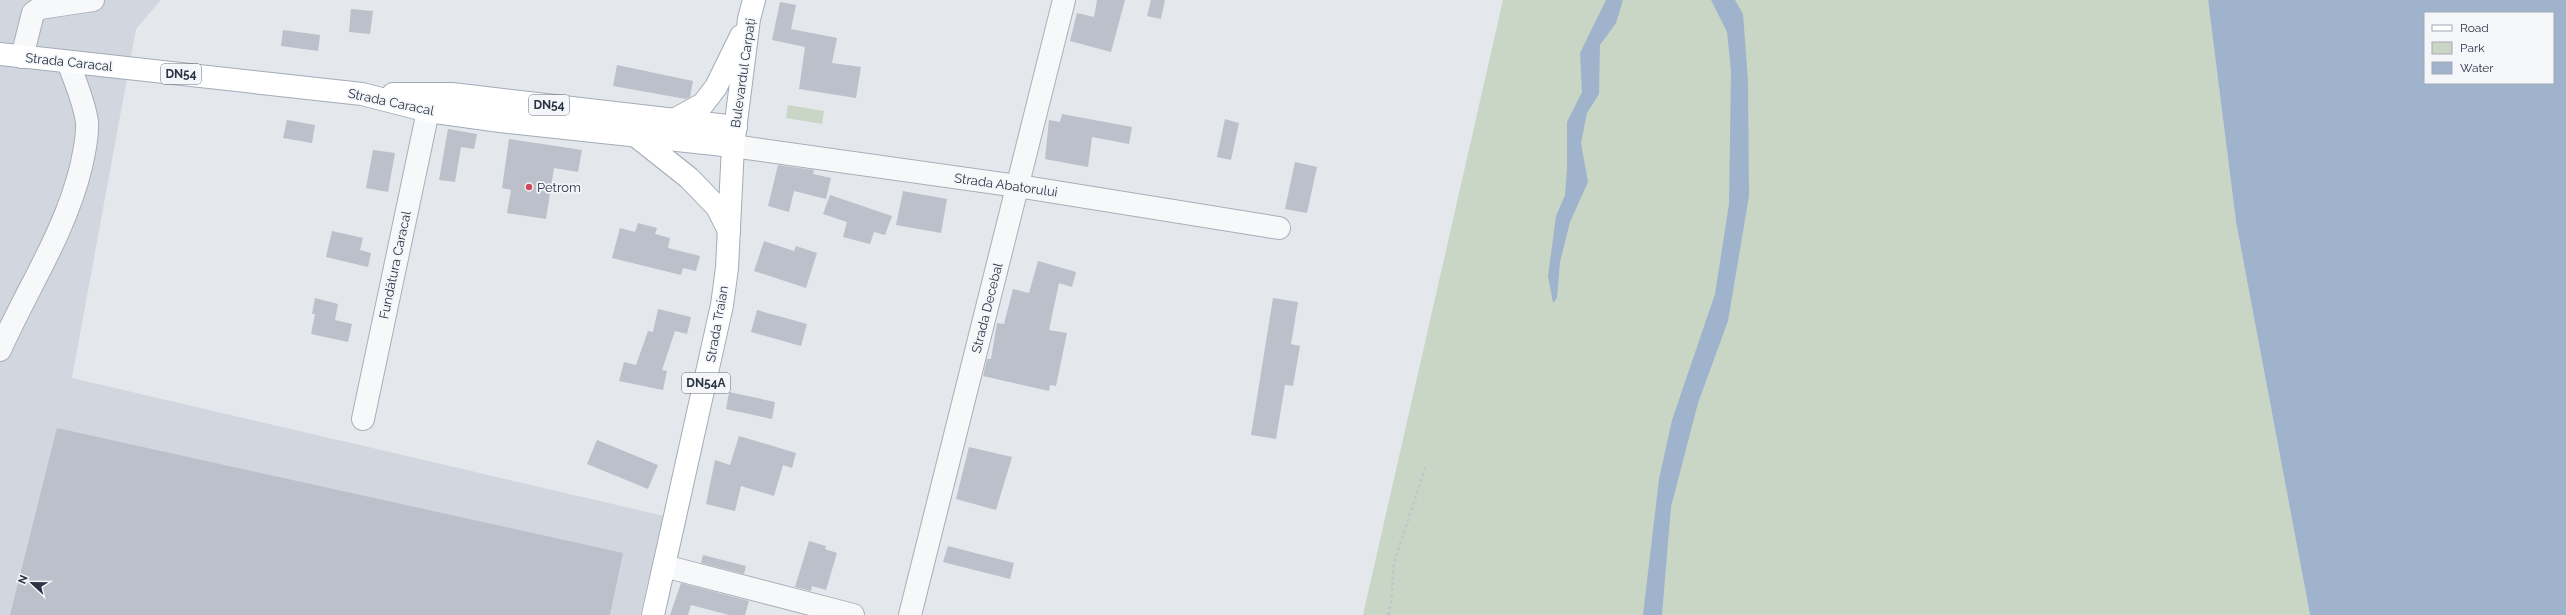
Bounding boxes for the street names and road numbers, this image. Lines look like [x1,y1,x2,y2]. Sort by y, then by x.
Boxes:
street label: Bulevardul Carpați [728,17,758,129]
street label: Strada Caracal [25,50,114,74]
road number: DN54 [161,64,201,84]
street label: Strada Caracal [347,86,436,119]
road number: DN54 [529,95,569,115]
street label: Strada Abatorului [953,170,1059,200]
street label: Fundătura Caracal [376,209,414,320]
street label: Strada Decebal [969,261,1006,355]
street label: Strada Traian [703,284,731,364]
road number: DN54A [682,373,730,393]

